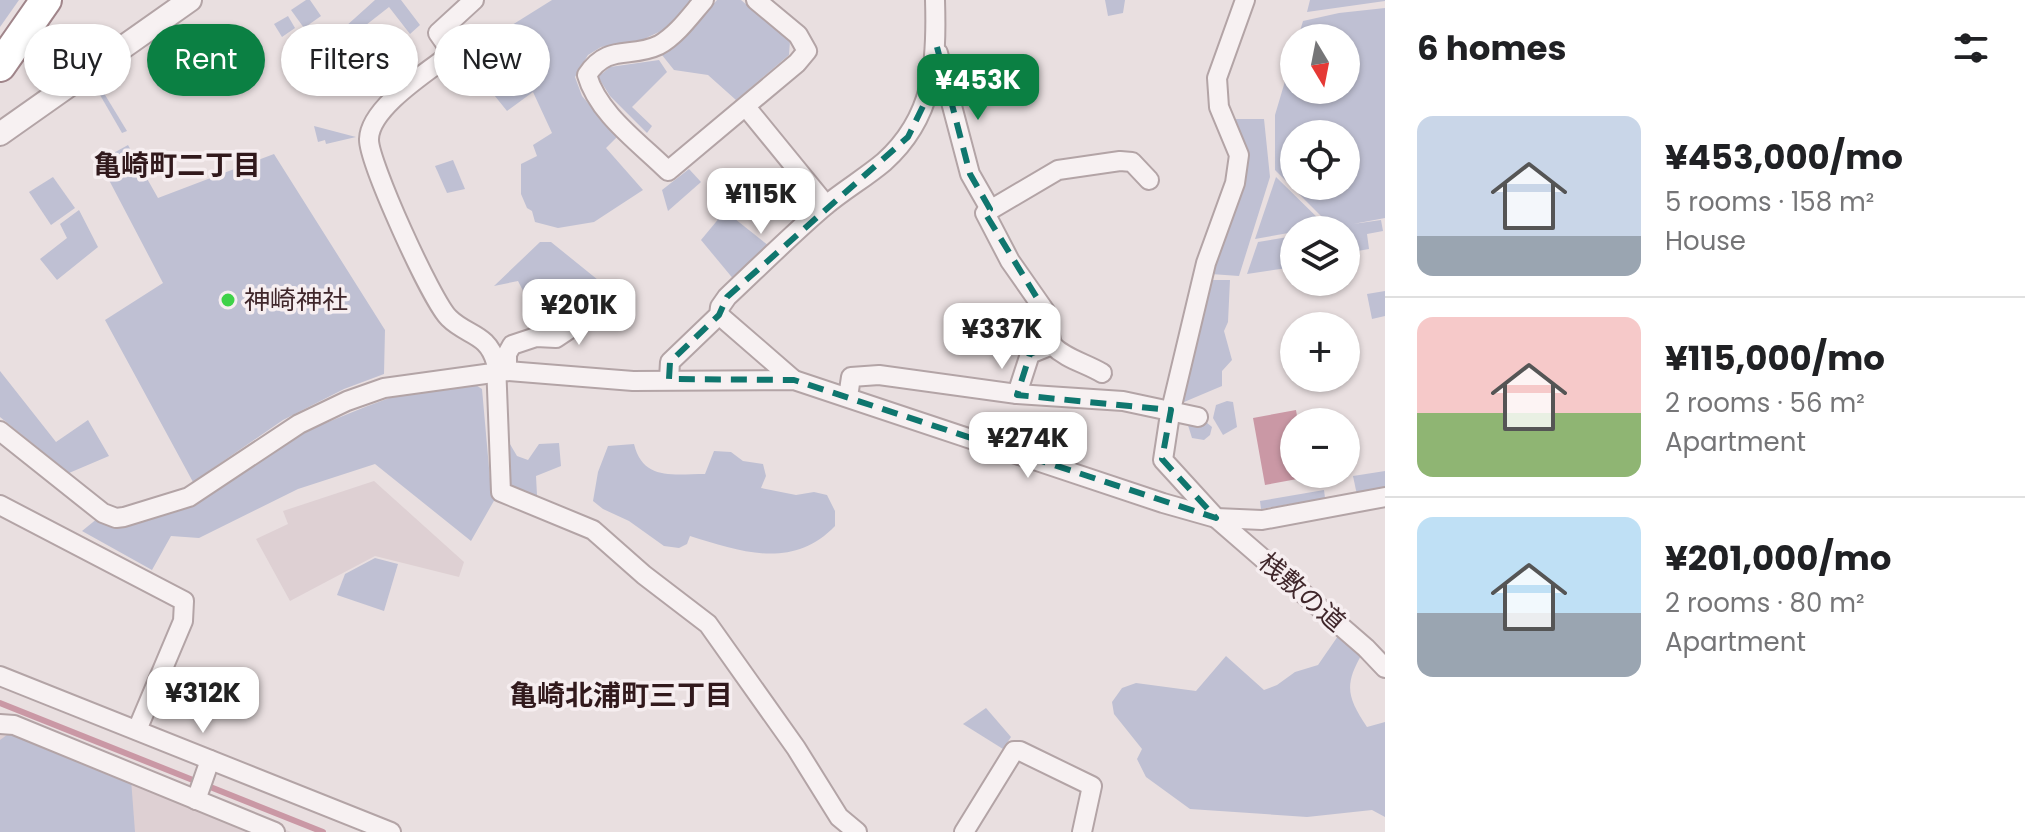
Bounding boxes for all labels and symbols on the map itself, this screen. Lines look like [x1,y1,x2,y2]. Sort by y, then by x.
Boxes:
north arrow [1280,24,1360,104]
pin: ¥453K [922,54,1034,122]
district label: 亀崎町二丁目 [93,146,261,185]
pin: ¥115K [705,168,817,236]
pin: ¥201K [523,279,635,347]
place label: 神崎神社 [244,282,348,318]
marker: 神崎神社 [219,291,237,309]
pin: ¥337K [946,303,1058,371]
pin: ¥274K [972,412,1084,480]
street label: 桟敷の道 [1251,544,1353,640]
pin: ¥312K [147,667,259,735]
district label: 亀崎北浦町三丁目 [509,676,733,715]

